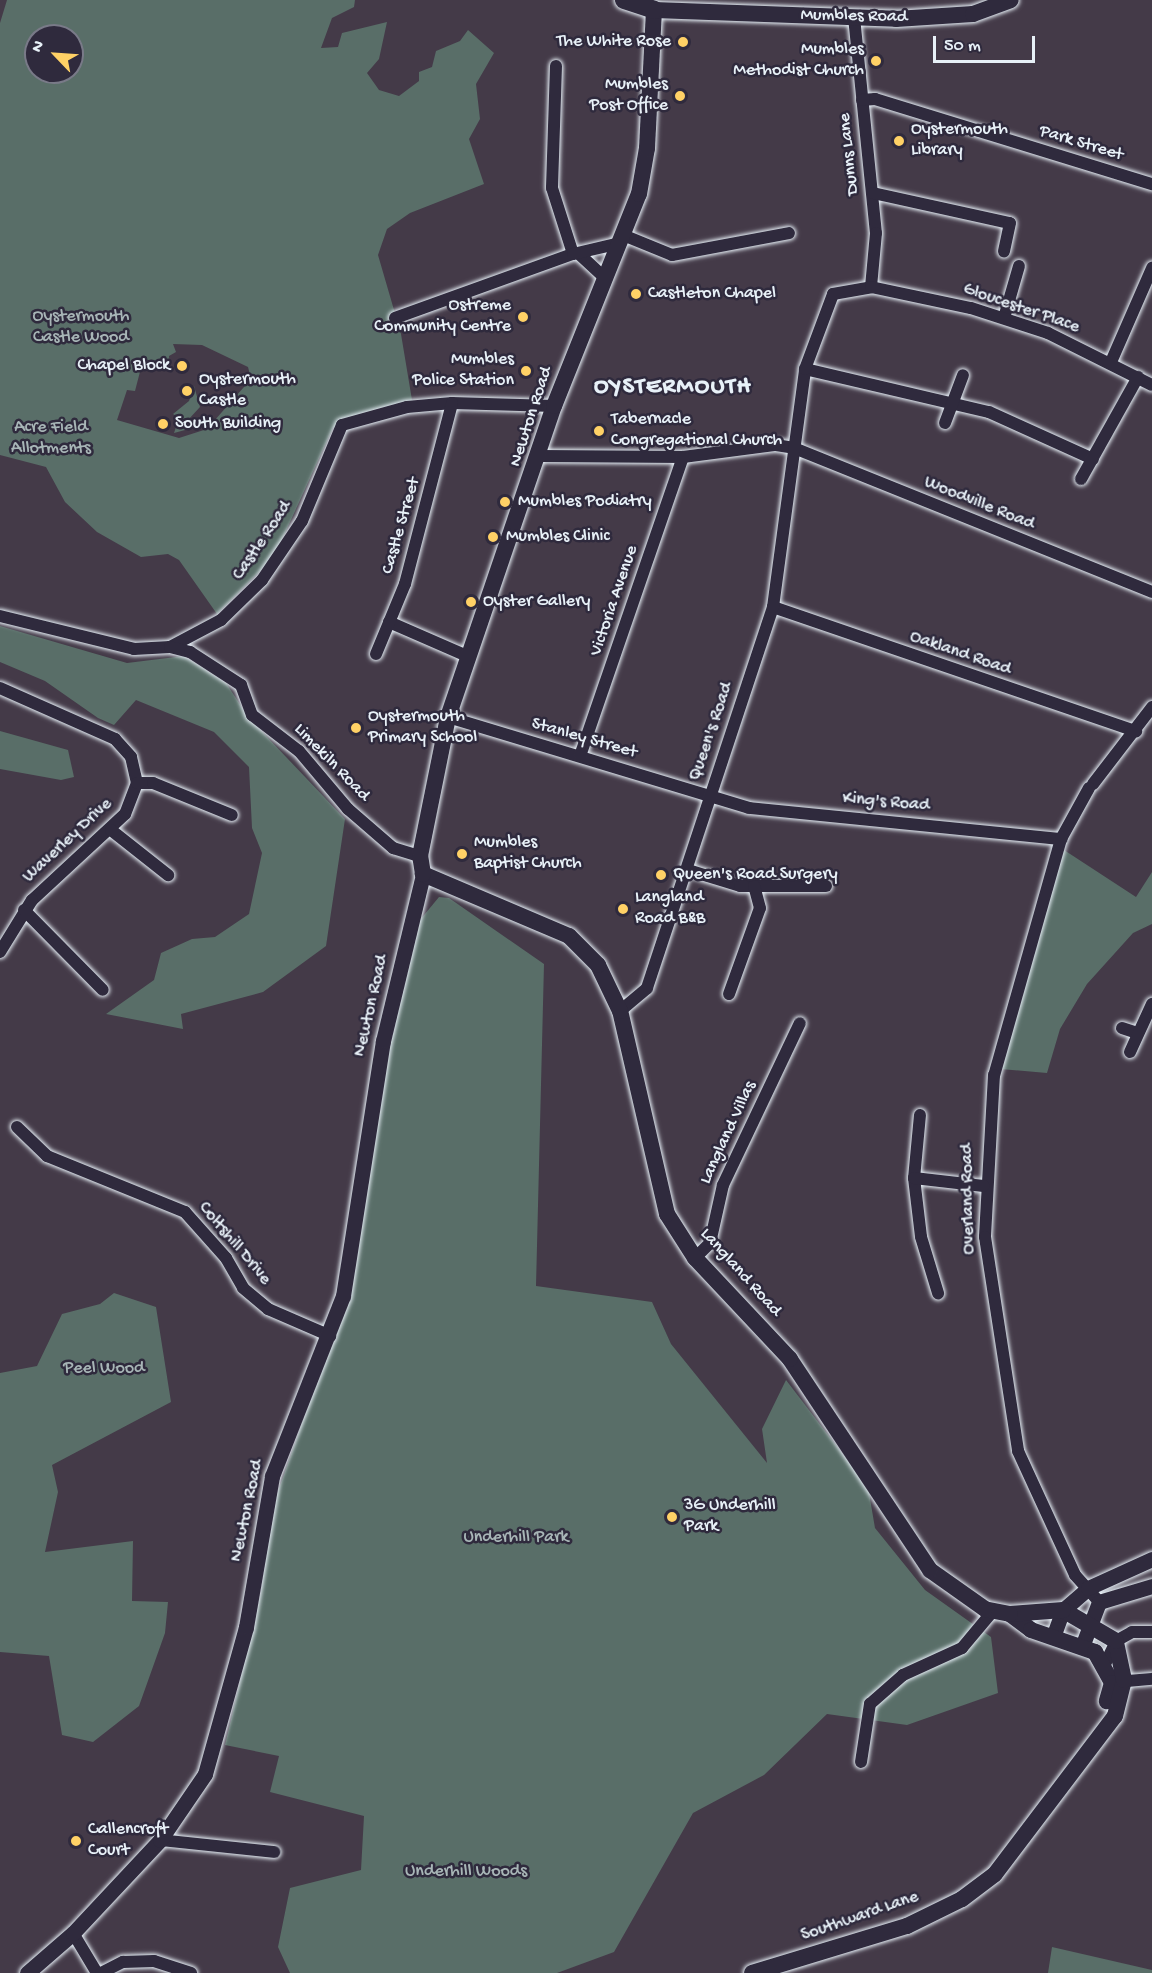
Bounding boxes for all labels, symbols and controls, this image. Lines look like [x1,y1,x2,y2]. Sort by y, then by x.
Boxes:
street label: Mumbles Road [800,5,908,29]
north arrow [24,24,84,84]
scale bar [936,24,1038,62]
place label: The White Rose [556,31,671,53]
marker: The White Rose [676,35,690,49]
text: 50 m [944,36,981,57]
text: N [28,38,50,56]
place label: Mumbles Methodist Church [733,40,864,82]
marker: Mumbles Methodist Church [869,54,883,68]
place label: Mumbles Post Office [589,75,668,118]
marker: Mumbles Post Office [673,89,687,103]
street label: Dunns Lane [835,112,865,196]
place label: Oystermouth Library [911,120,1008,162]
street label: Park Street [1036,121,1126,167]
marker: Oystermouth Library [892,134,906,148]
street label: Gloucester Place [960,279,1082,339]
place label: Castleton Chapel [648,283,776,305]
marker: Castleton Chapel [629,287,643,301]
place label: Ostreme Community Centre [374,296,511,338]
park label: Oystermouth Castle Wood [33,307,129,350]
marker: Ostreme Community Centre [516,310,530,324]
place label: Mumbles Police Station [412,350,514,392]
place label: Chapel Block [78,355,170,377]
marker: Chapel Block [175,359,189,373]
street label: Newton Road [506,364,558,470]
marker: Mumbles Police Station [519,364,533,378]
place label: Oystermouth Castle [199,370,296,412]
district label: OYSTERMOUTH [594,374,752,402]
marker: Oystermouth Castle [180,384,194,398]
place label: Tabernacle Congregational Church [611,410,782,452]
place label: South Building [175,413,281,435]
marker: South Building [156,417,170,431]
park label: Acre Field Allotments [11,418,91,460]
marker: Tabernacle Congregational Church [592,424,606,438]
street label: Woodville Road [921,472,1037,536]
street label: Castle Street [378,475,426,577]
place label: Mumbles Podiatry [518,491,652,513]
marker: Mumbles Podiatry [496,493,514,511]
street label: Castle Road [229,497,297,585]
place label: Mumbles Clinic [506,526,610,548]
marker: Mumbles Clinic [484,528,502,546]
street label: Victoria Avenue [586,543,644,659]
place label: Oyster Gallery [483,591,590,613]
marker: Oyster Gallery [464,595,478,609]
street label: Oakland Road [907,627,1013,681]
street label: Queen's Road [685,680,739,784]
place label: Oystermouth Primary School [368,707,477,750]
street label: Stanley Street [529,714,639,764]
street label: Limekiln Road [288,719,374,807]
marker: Oystermouth Primary School [349,721,363,735]
street label: King's Road [842,788,930,818]
street label: Waverley Drive [19,794,117,888]
place label: Mumbles Baptist Church [474,833,582,876]
marker: Mumbles Baptist Church [455,847,469,861]
place label: Queen's Road Surgery [673,864,838,886]
marker: Queen's Road Surgery [654,868,668,882]
place label: Langland Road B&B [635,888,705,930]
marker: Langland Road B&B [616,902,630,916]
street label: Newton Road [350,953,394,1059]
street label: Langland Villas [696,1078,762,1188]
street label: Overland Road [957,1143,981,1255]
street label: Coltshill Drive [193,1198,275,1290]
street label: Langland Road [695,1224,785,1322]
park label: Peel Wood [63,1358,145,1380]
street label: Newton Road [227,1458,269,1564]
place label: 3G Underhill Park [684,1496,776,1538]
marker: 3G Underhill Park [665,1510,679,1524]
park label: Underhill Park [463,1527,569,1549]
place label: Callencroft Court [88,1820,168,1862]
marker: Callencroft Court [69,1834,83,1848]
park label: Underhill Woods [405,1861,527,1883]
street label: Southward Lane [798,1887,922,1947]

